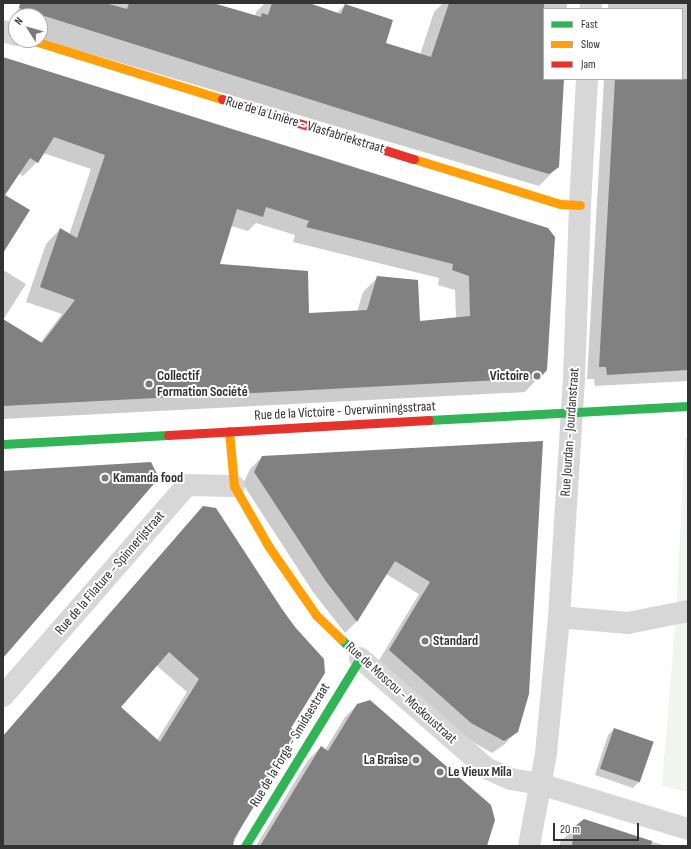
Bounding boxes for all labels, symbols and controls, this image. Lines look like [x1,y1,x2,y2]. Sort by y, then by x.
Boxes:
north arrow [8,8,48,48]
legend [543,8,683,80]
text: N [12,15,26,27]
text: Fast [581,17,598,32]
text: Slow [581,37,600,52]
text: Jam [581,57,596,72]
street label: Rue de la Linière - Vlasfabriekstraat [224,93,386,157]
street label: Rue Jourdan - Jourdanstraat [557,367,583,497]
place label: Collectif Formation Société [157,368,248,400]
place label: Victoire [490,368,529,384]
marker: Victoire [532,371,542,381]
marker: Collectif Formation Société [144,379,154,389]
street label: Rue de la Victoire - Overwinningsstraat [254,398,436,424]
place label: Kamanda food [113,470,183,486]
marker: Kamanda food [100,473,110,483]
street label: Rue de la Filature - Spinnerijstraat [52,508,168,638]
place label: Standard [433,633,478,649]
marker: Standard [420,636,430,646]
street label: Rue de Moscou - Moskoustraat [342,639,460,747]
street label: Rue de la Forge - Smidsestraat [246,680,334,810]
place label: La Braise [364,752,408,768]
marker: La Braise [411,755,421,765]
place label: Le Vieux Mila [448,764,512,780]
marker: Le Vieux Mila [435,767,445,777]
scale bar [555,815,641,841]
text: 20 m [560,822,580,837]

